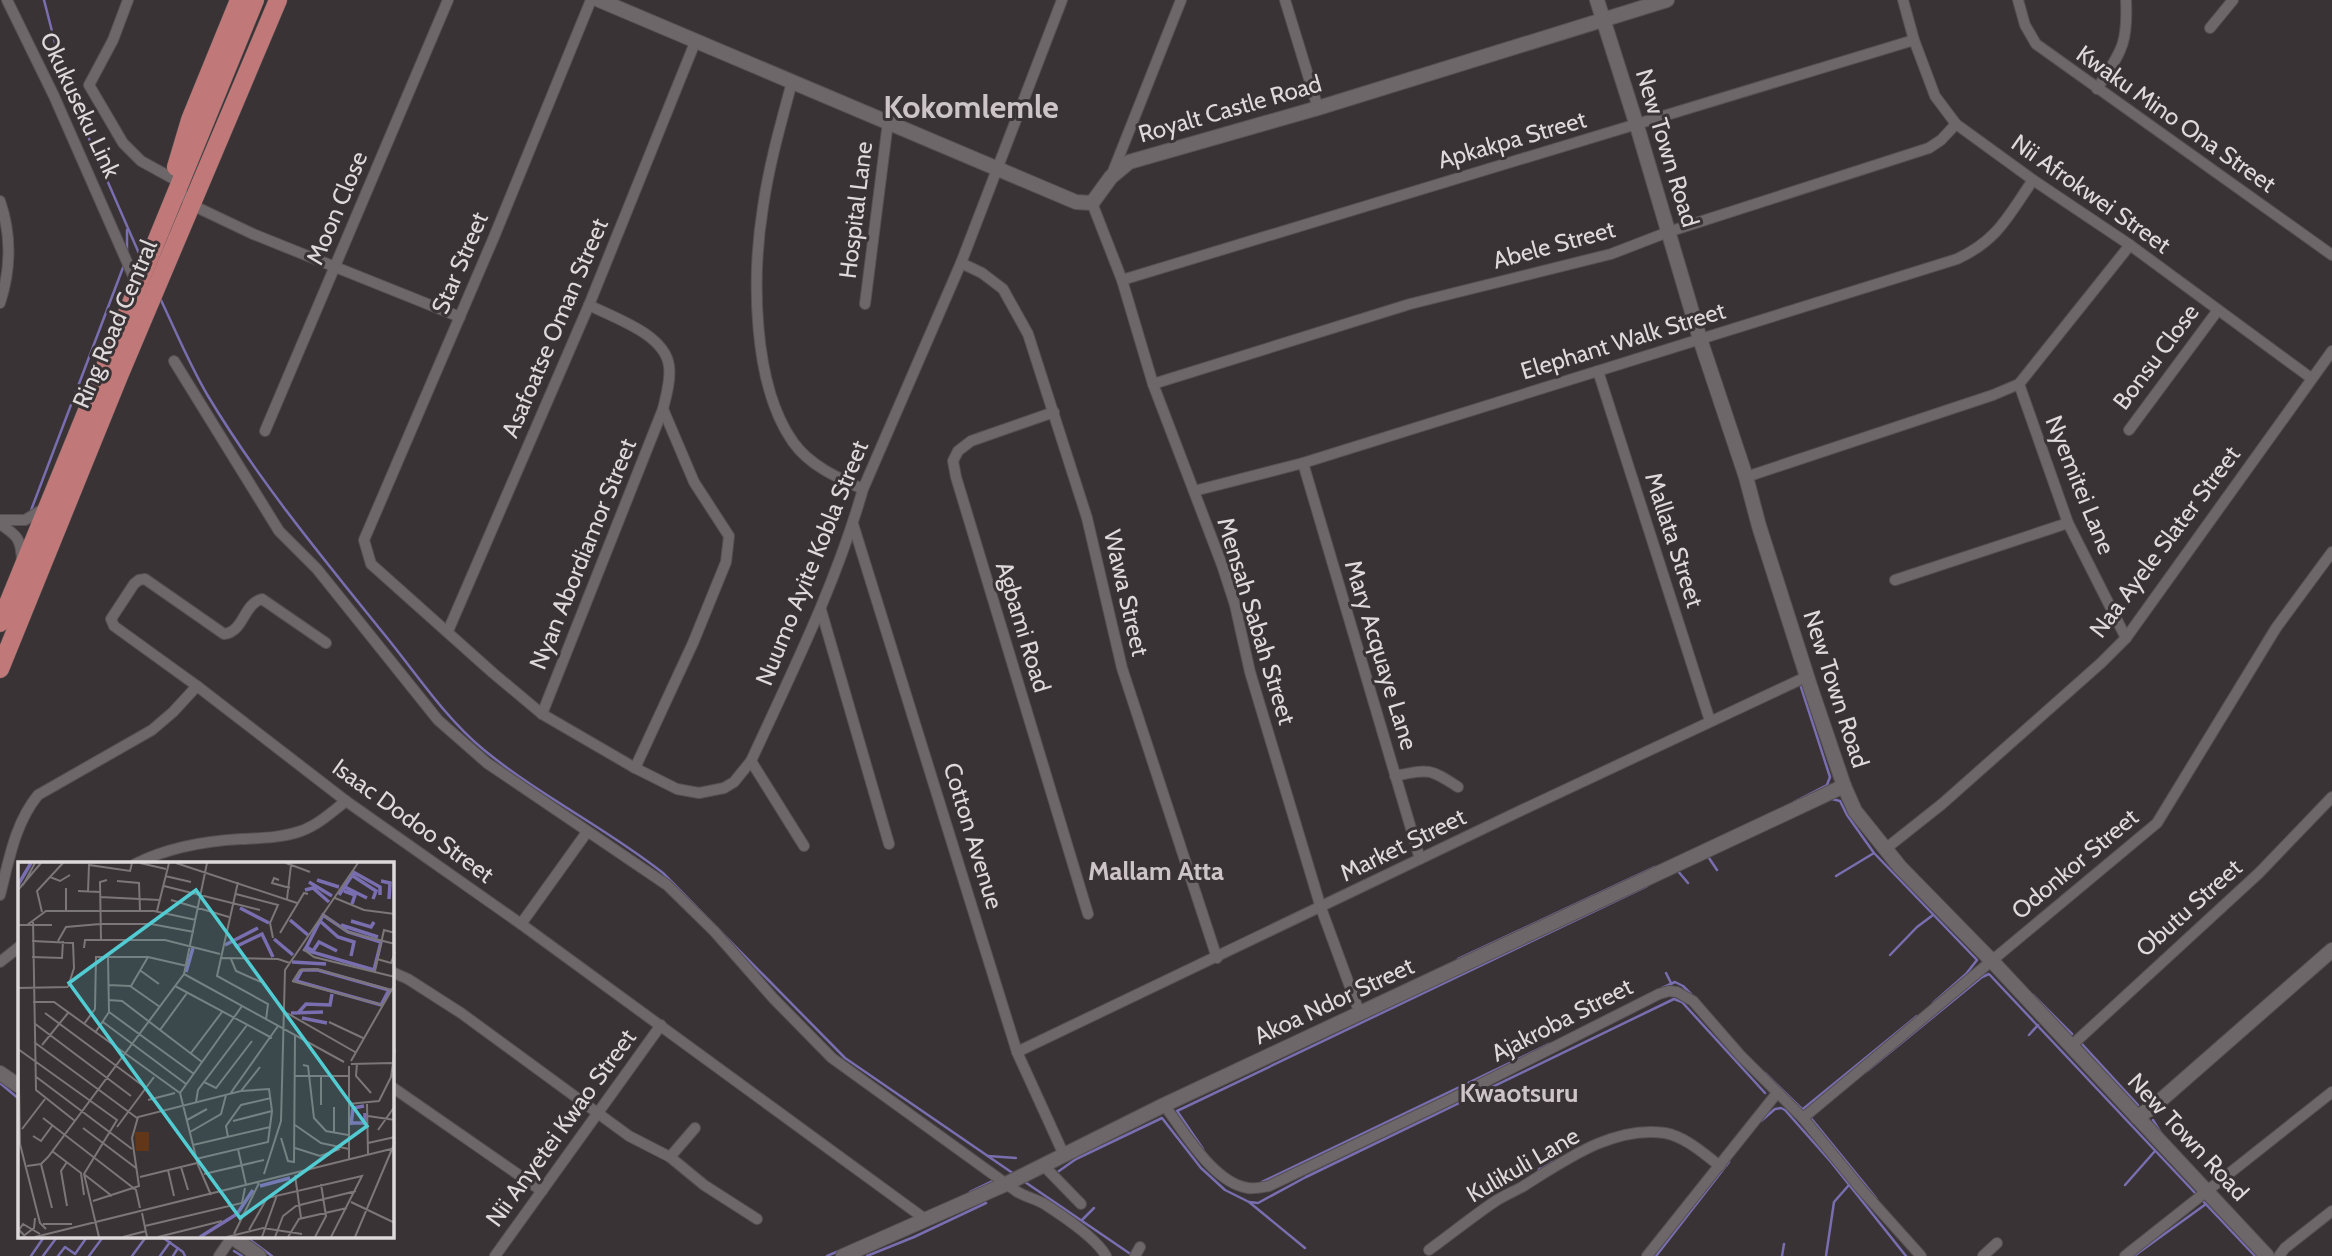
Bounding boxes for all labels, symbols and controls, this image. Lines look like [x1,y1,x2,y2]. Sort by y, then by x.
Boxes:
street label: Okukuseku Link [34,27,127,182]
street label: Kwaku Mino Ona Street [2071,39,2282,198]
street label: New Town Road [1630,65,1705,230]
street label: Royalt Castle Road [1135,69,1325,149]
district label: Kokomlemle [883,87,1059,126]
street label: Apkakpa Street [1434,104,1589,175]
street label: Nii Afrokwei Street [2006,128,2176,259]
street label: Hospital Lane [833,140,878,280]
street label: Moon Close [300,147,373,269]
street label: Star Street [425,207,494,318]
street label: Asafoatse Oman Street [495,214,614,442]
street label: Abele Street [1490,214,1618,275]
street label: Ring Road Central [66,235,163,412]
street label: Elephant Walk Street [1517,296,1729,385]
street label: Bonsu Close [2107,298,2205,415]
street label: Nyemitei Lane [2039,411,2121,558]
street label: Nyan Abordiamor Street [523,434,642,673]
street label: Nuumo Ayite Kobla Street [749,436,874,690]
street label: Naa Ayele Slater Street [2083,440,2246,643]
street label: Mallata Street [1639,469,1710,611]
street label: Mensah Sabah Street [1211,514,1302,728]
street label: Wawa Street [1098,527,1155,659]
street label: Mary Acquaye Lane [1339,556,1424,753]
street label: Agbami Road [990,558,1057,696]
street label: New Town Road [1797,606,1876,771]
street label: Isaac Dodoo Street [327,752,500,889]
street label: Cotton Avenue [937,759,1010,913]
street label: Market Street [1335,802,1470,887]
street label: Odonkor Street [2005,802,2144,925]
street label: Obutu Street [2130,853,2247,963]
district label: Mallam Atta [1088,855,1224,887]
inset map [18,862,394,1238]
street label: Akoa Ndor Street [1249,951,1418,1050]
street label: Ajakroba Street [1486,972,1637,1068]
street label: Nii Anyetei Kwao Street [479,1023,642,1232]
street label: New Town Road [2122,1067,2255,1206]
district label: Kwaotsuru [1460,1077,1578,1109]
street label: Kulikuli Lane [1461,1121,1584,1208]

